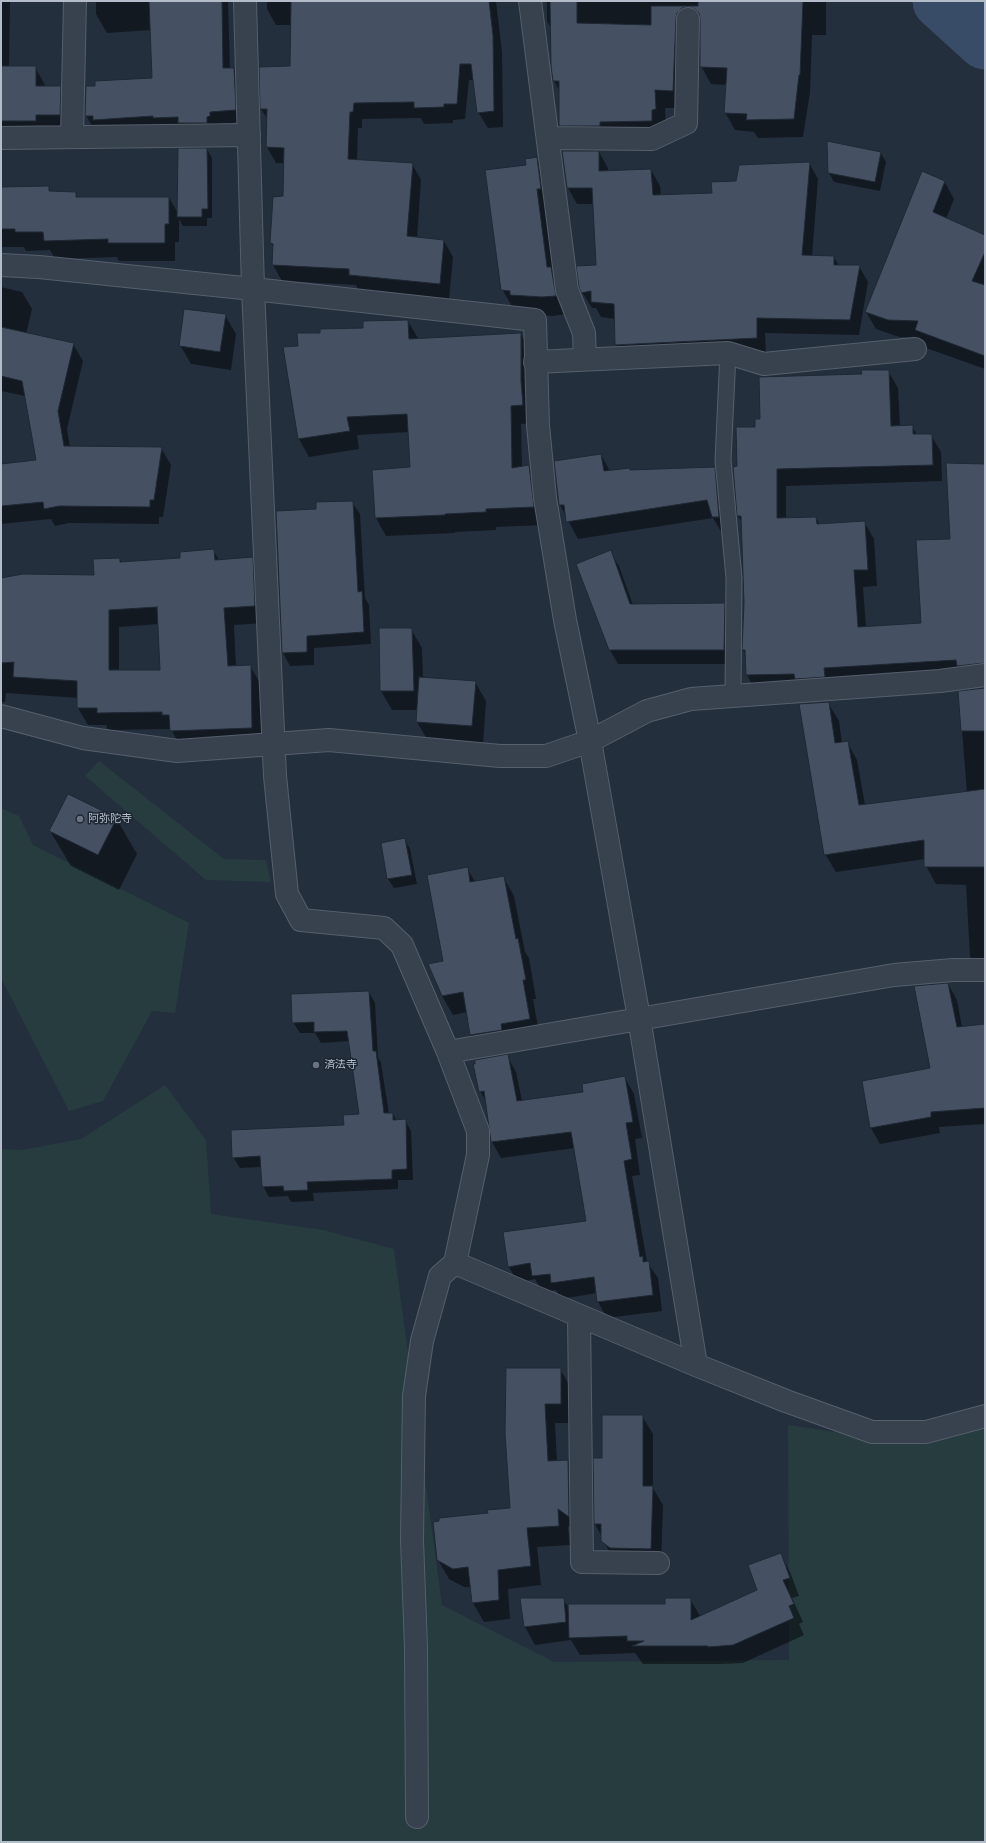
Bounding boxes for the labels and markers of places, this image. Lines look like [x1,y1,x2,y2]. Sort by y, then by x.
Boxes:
place label: 阿弥陀寺 [88,812,132,826]
marker: 阿弥陀寺 [75,814,85,824]
place label: 済法寺 [324,1058,357,1072]
marker: 済法寺 [311,1060,321,1070]

